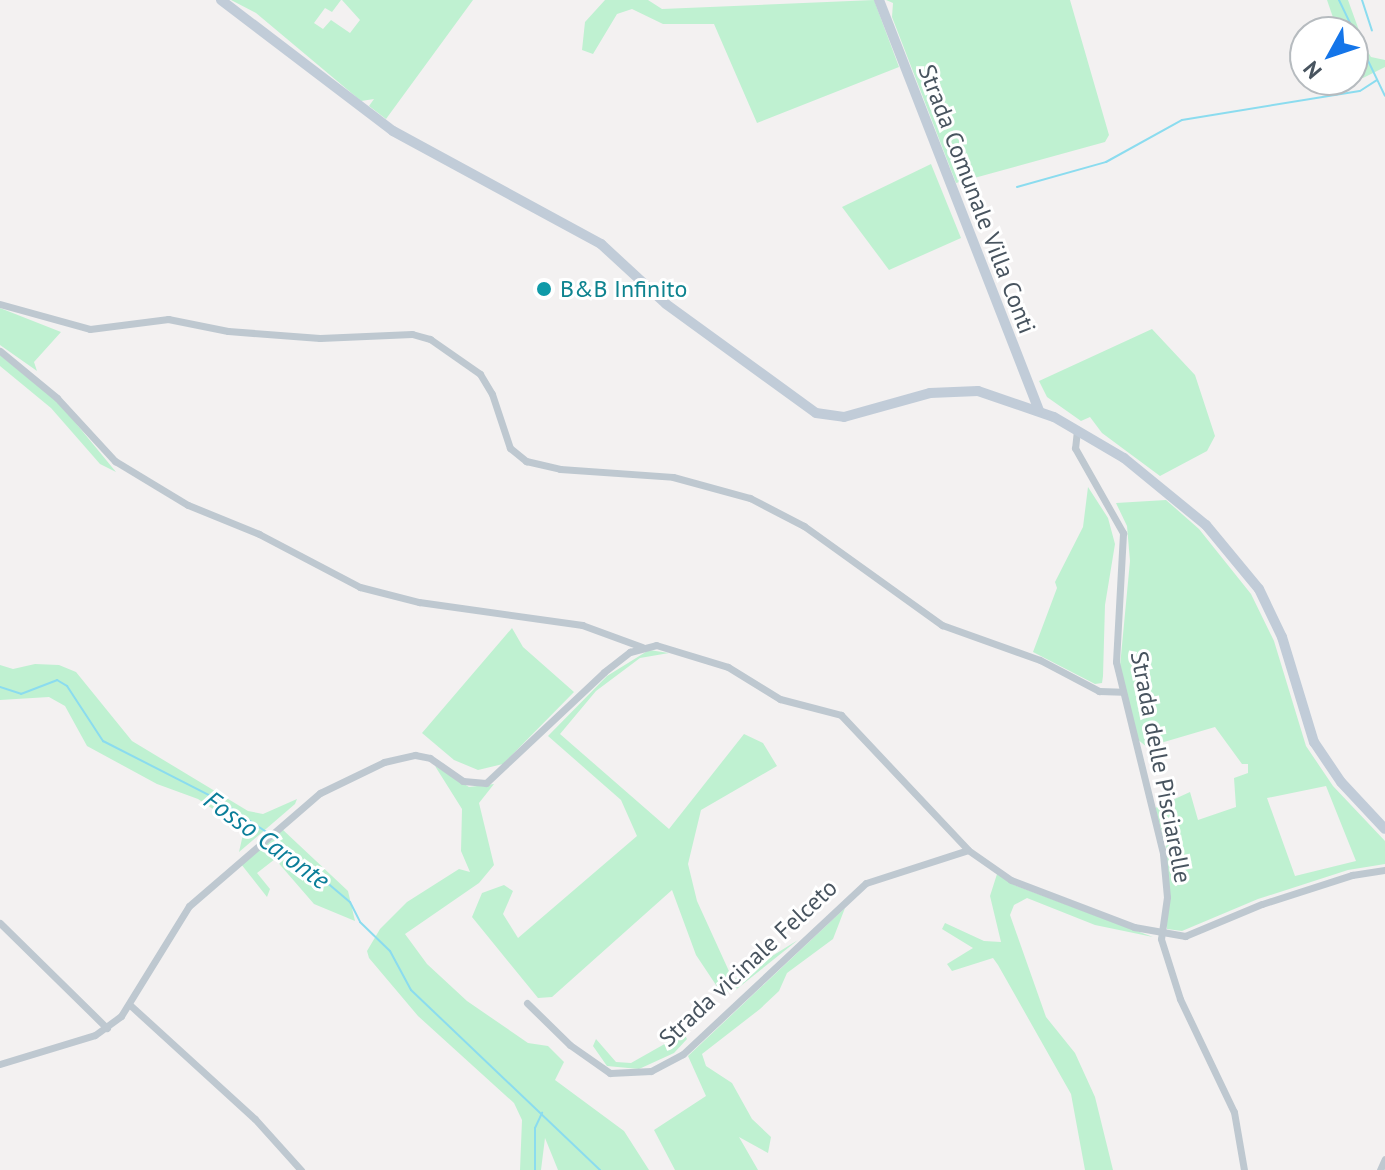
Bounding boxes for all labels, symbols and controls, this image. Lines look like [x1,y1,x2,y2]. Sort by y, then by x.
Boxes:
north arrow [1289,16,1369,96]
text: N [1297,56,1328,85]
street label: Strada Comunale Villa Conti [912,60,1042,338]
place label: B&B Infinito [560,275,687,303]
marker: B&B Infinito [535,280,553,298]
street label: Strada delle Pisciarelle [1124,649,1198,885]
water label: Fosso Caronte [198,784,336,896]
street label: Strada vicinale Felceto [653,873,843,1053]

